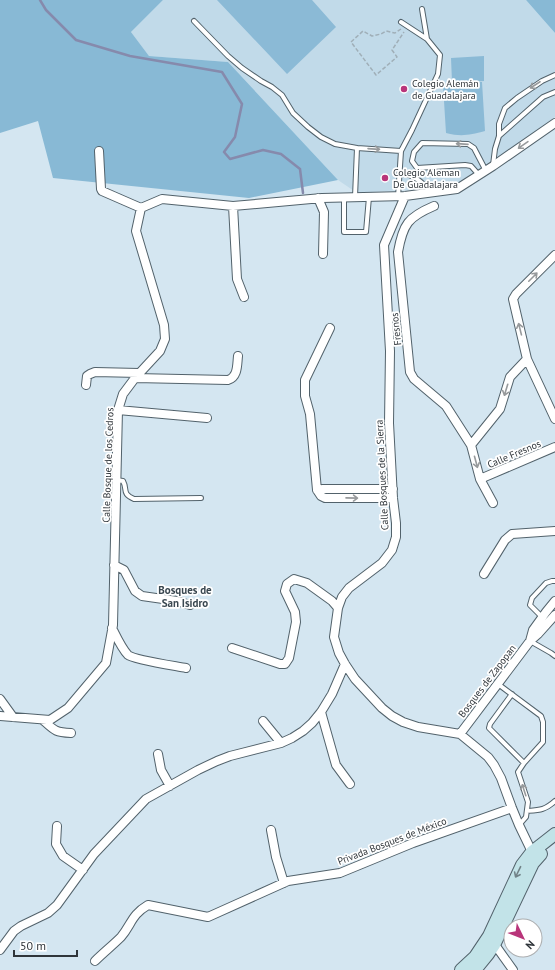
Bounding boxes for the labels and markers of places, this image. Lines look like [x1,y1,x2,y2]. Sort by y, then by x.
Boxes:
place label: Colegio Alemán de Guadalajara [412,77,479,102]
marker: Colegio Alemán de Guadalajara [399,84,409,94]
place label: Colegio Aleman De Guadalajara [393,166,460,191]
marker: Colegio Aleman De Guadalajara [380,173,390,183]

